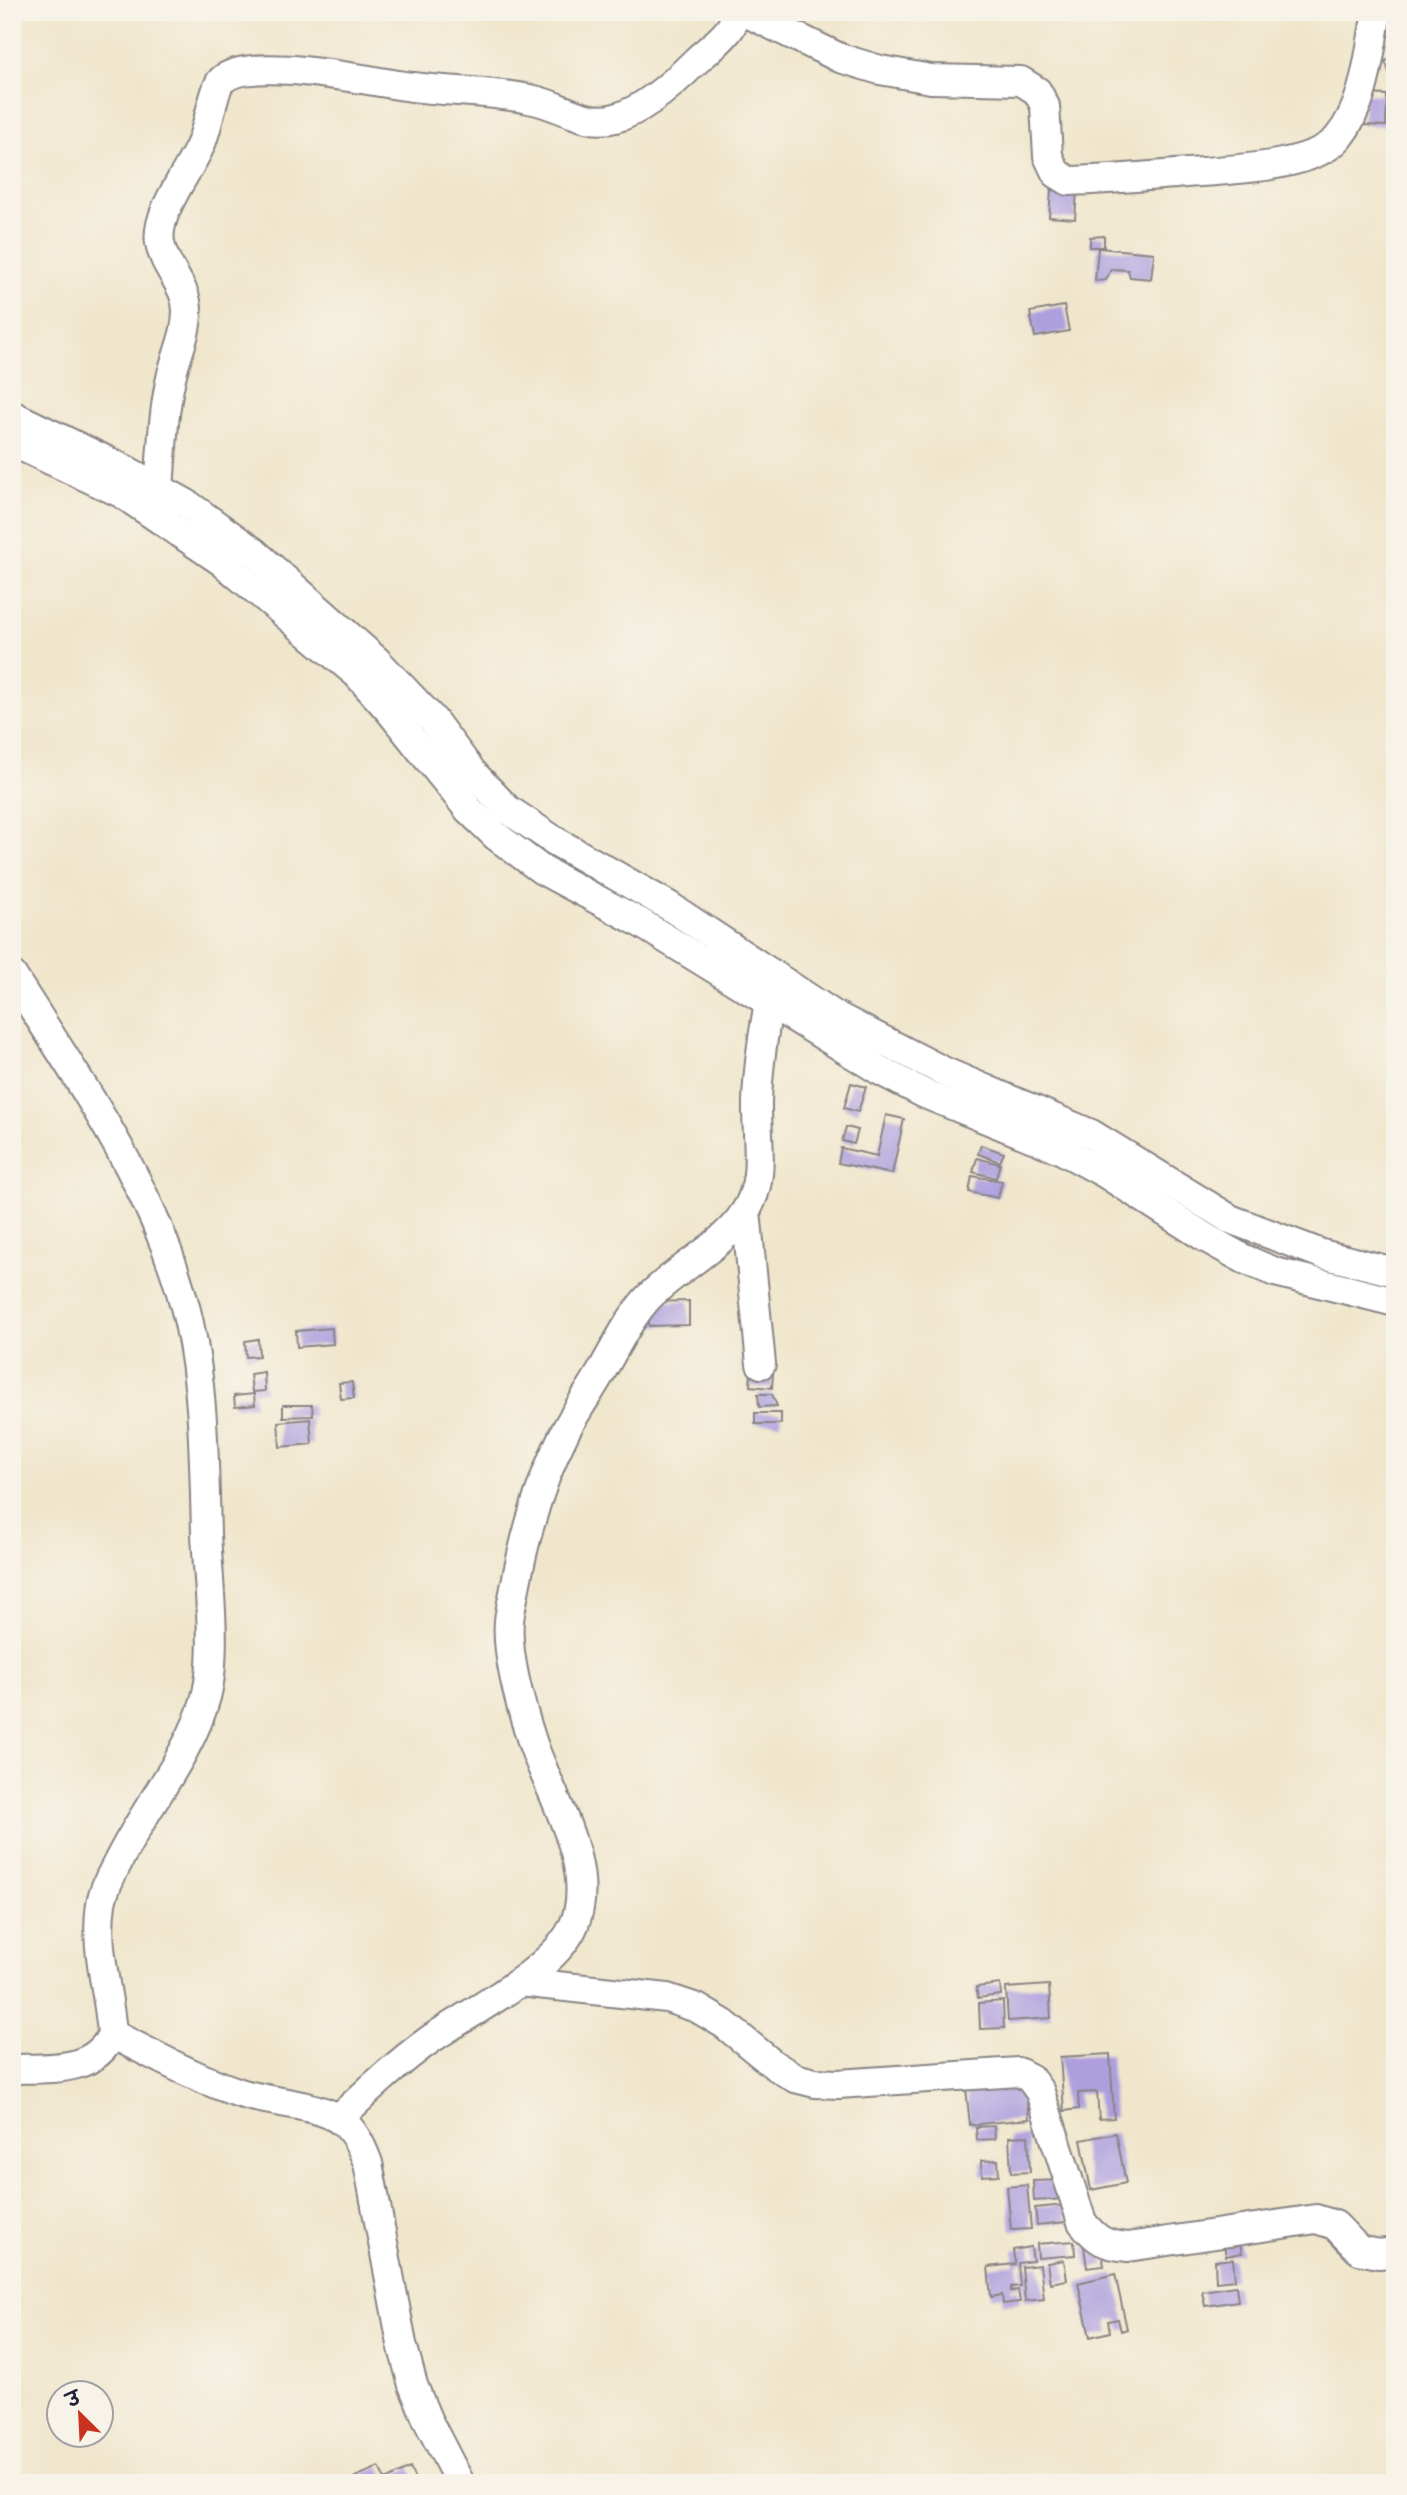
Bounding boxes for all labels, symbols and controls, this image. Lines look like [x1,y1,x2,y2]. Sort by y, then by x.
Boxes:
north arrow [46,2380,116,2450]
text: उ [61,2385,86,2414]

